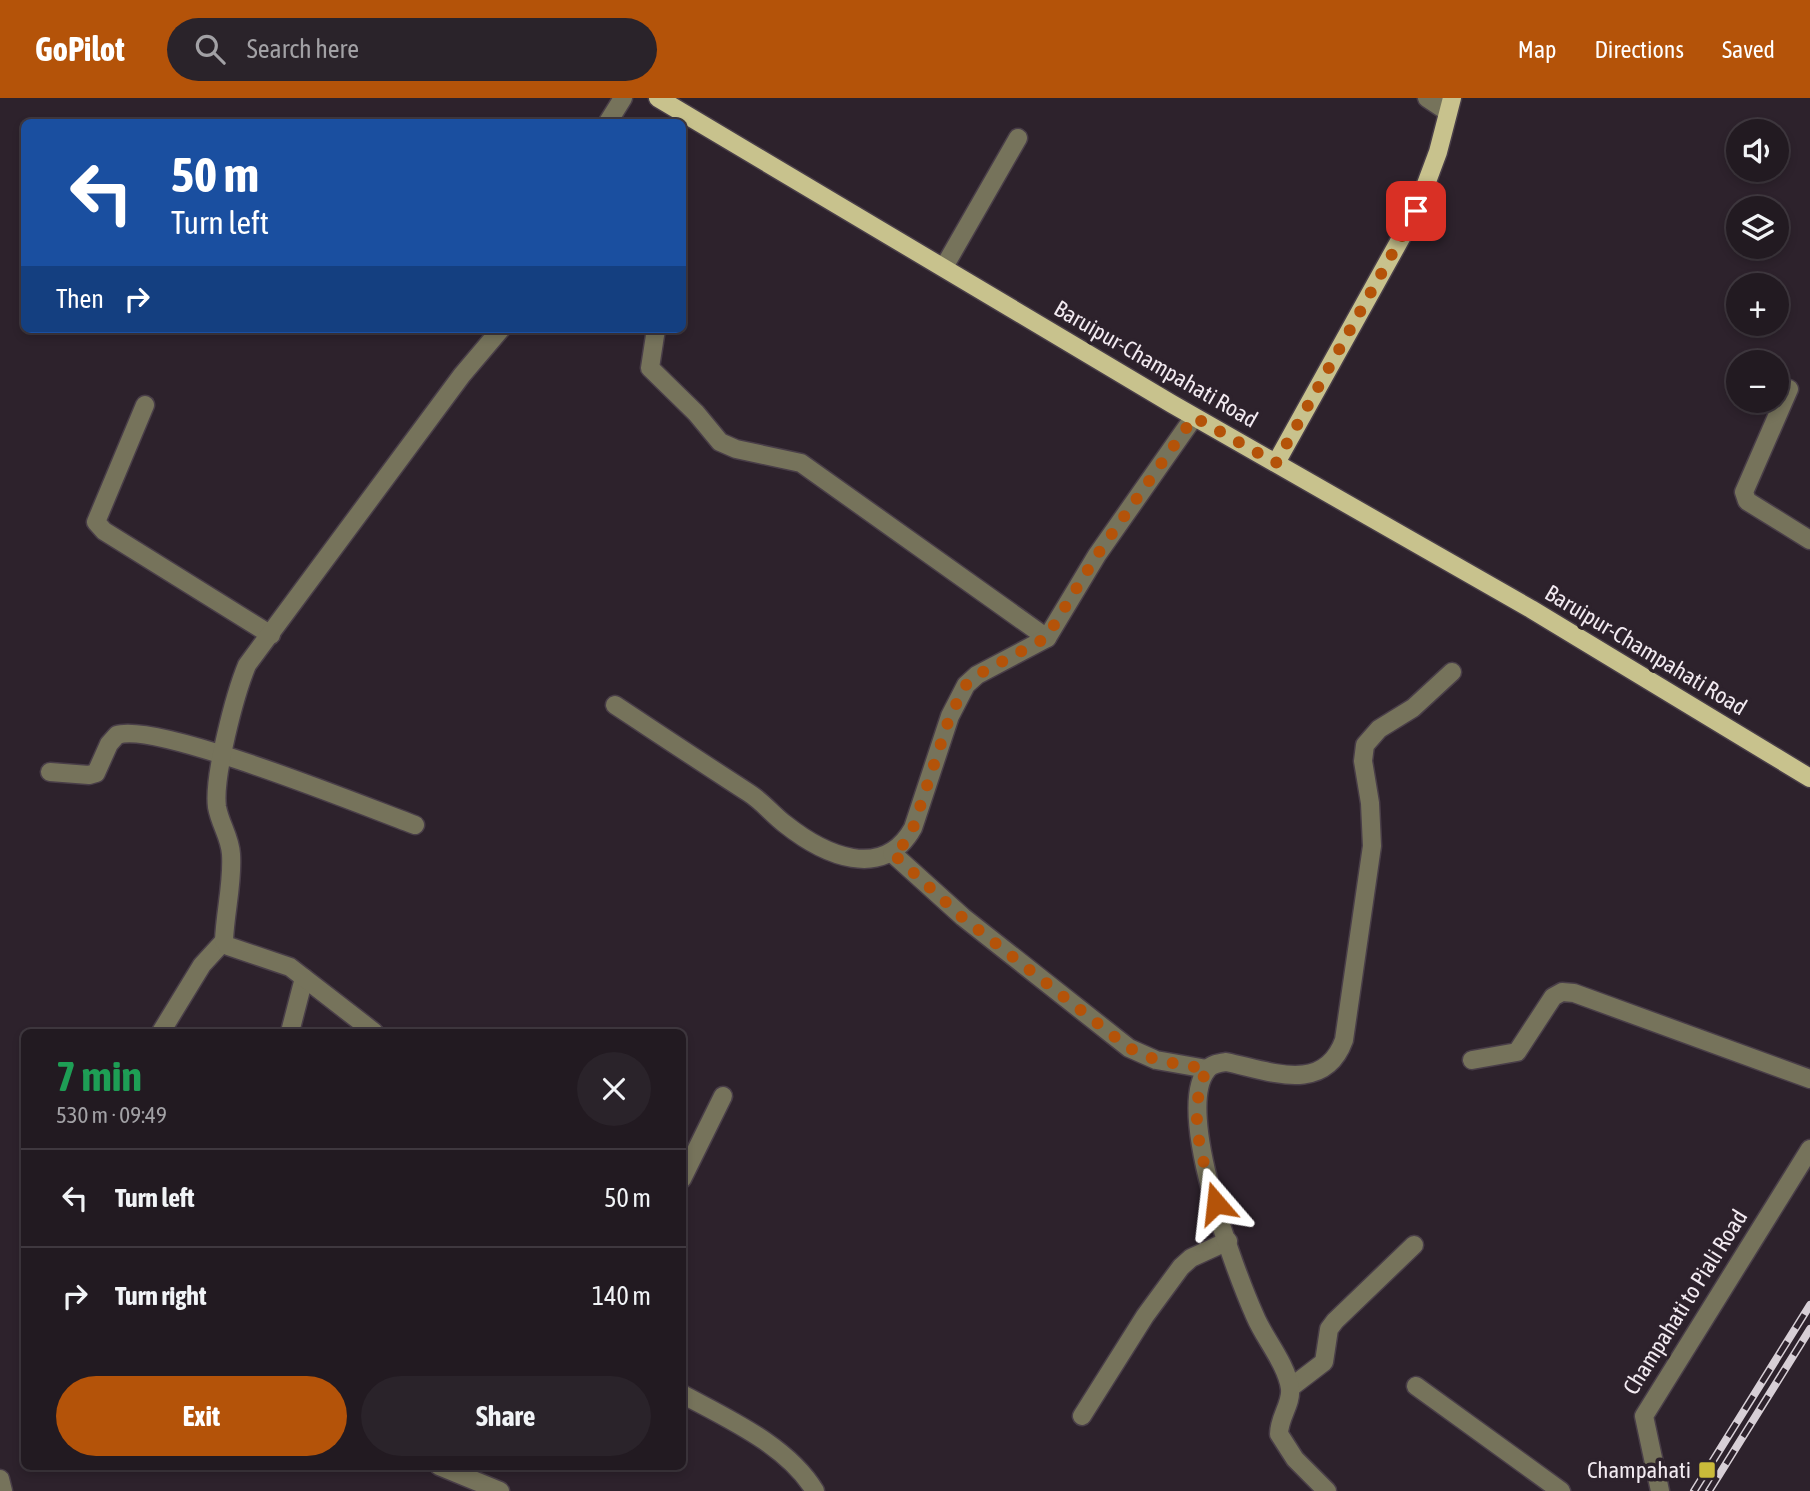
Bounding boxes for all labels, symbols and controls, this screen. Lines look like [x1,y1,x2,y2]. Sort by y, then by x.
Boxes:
search box [167,18,657,81]
text: GoPilot [35,30,125,68]
icon: search [191,30,229,68]
text: Search here [247,34,359,64]
text: Map [1518,36,1556,63]
text: Directions [1594,36,1684,63]
text: Saved [1722,36,1775,63]
map controls [1726,119,1789,413]
button: sound [1726,119,1789,182]
text: 50 m [171,146,259,202]
icon: left [56,147,147,238]
pin [1386,181,1446,241]
icon: arrive [1397,192,1435,230]
button: layers [1726,196,1789,259]
text: Turn left [171,204,269,241]
button: + [1726,273,1789,336]
icon: right [118,280,156,318]
text: Then [56,284,104,314]
street label: Baruipur-Champahati Road [1050,295,1262,433]
button: − [1726,350,1789,413]
street label: Baruipur-Champahati Road [1541,579,1751,721]
text: 7 min [56,1052,142,1100]
button: close [577,1052,651,1126]
text: 530 m · 09:49 [56,1102,167,1128]
position arrow [1179,1166,1253,1240]
icon: left [56,1179,94,1217]
text: Turn left [115,1183,195,1213]
text: 50 m [604,1183,651,1213]
street label: Champahati to Piali Road [1618,1205,1752,1399]
icon: right [56,1277,94,1315]
text: Turn right [115,1281,206,1311]
text: 140 m [592,1281,651,1311]
button: Exit [56,1376,347,1456]
button: Share [361,1376,651,1456]
place label: Champahati [1587,1457,1691,1483]
marker: Champahati [1697,1460,1717,1480]

